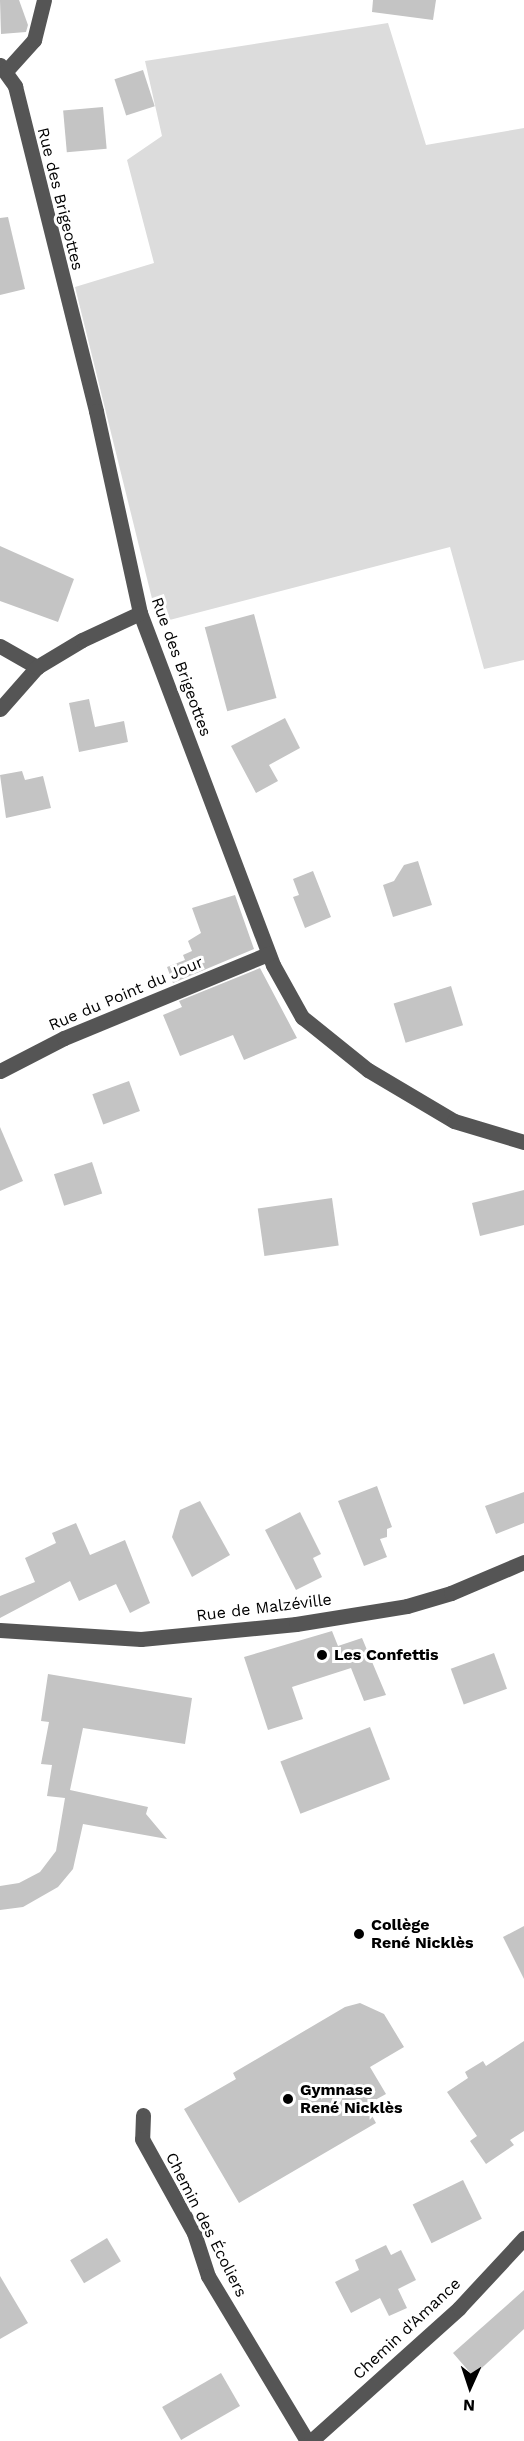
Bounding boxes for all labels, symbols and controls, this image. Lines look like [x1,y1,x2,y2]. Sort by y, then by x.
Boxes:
street label: Rue des Brigeottes [33,126,87,272]
street label: Rue des Brigeottes [147,595,215,739]
street label: Rue du Point du Jour [46,953,206,1035]
street label: Rue de Malzéville [195,1590,333,1626]
place label: Les Confettis [334,1645,439,1665]
marker: Les Confettis [315,1648,329,1662]
place label: Collège René Nicklès [371,1915,473,1953]
marker: Collège René Nicklès [352,1927,366,1941]
place label: Gymnase René Nicklès [300,2080,402,2118]
marker: Gymnase René Nicklès [281,2092,295,2106]
street label: Chemin des Écoliers [161,2150,251,2300]
street label: Chemin d'Amance [349,2274,465,2384]
north arrow [440,2357,500,2417]
text: N [463,2396,475,2415]

